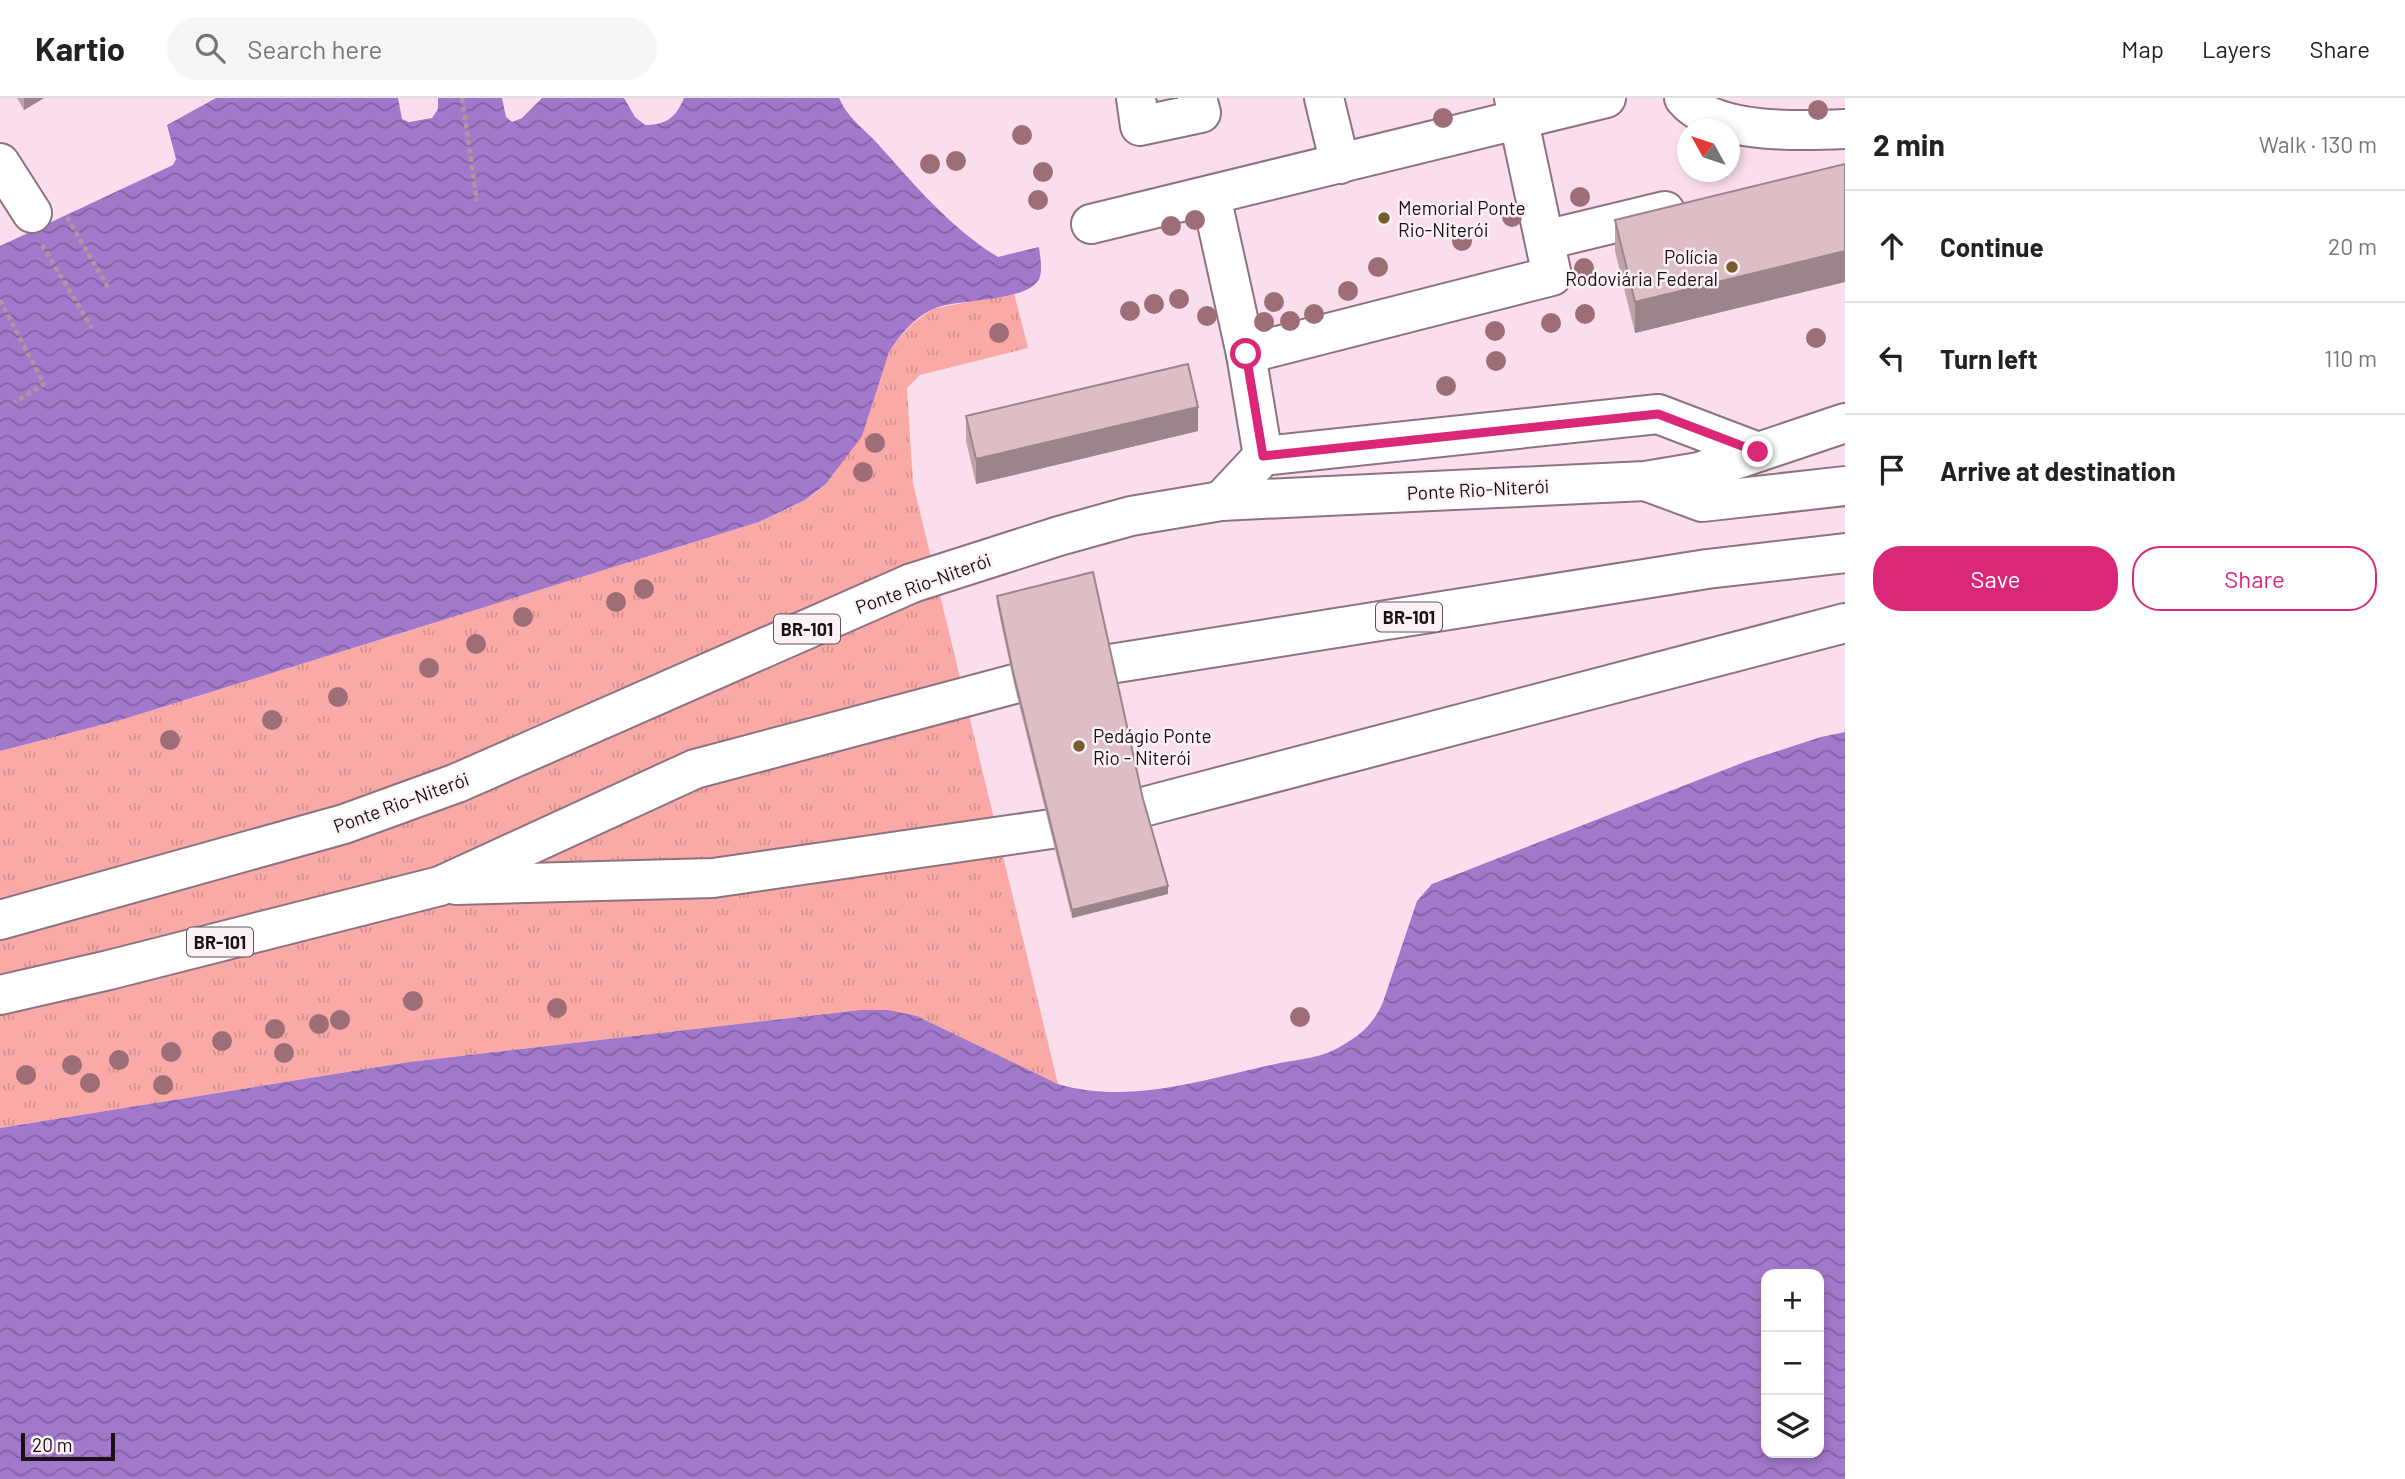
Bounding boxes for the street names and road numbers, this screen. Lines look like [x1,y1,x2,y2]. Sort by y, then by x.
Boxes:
street label: Ponte Rio-Niterói [1406,474,1550,504]
street label: Ponte Rio-Niterói [852,548,994,618]
road number: BR-101 [1376,602,1442,632]
road number: BR-101 [774,614,840,644]
street label: Ponte Rio-Niterói [330,767,472,837]
road number: BR-101 [187,928,253,956]

